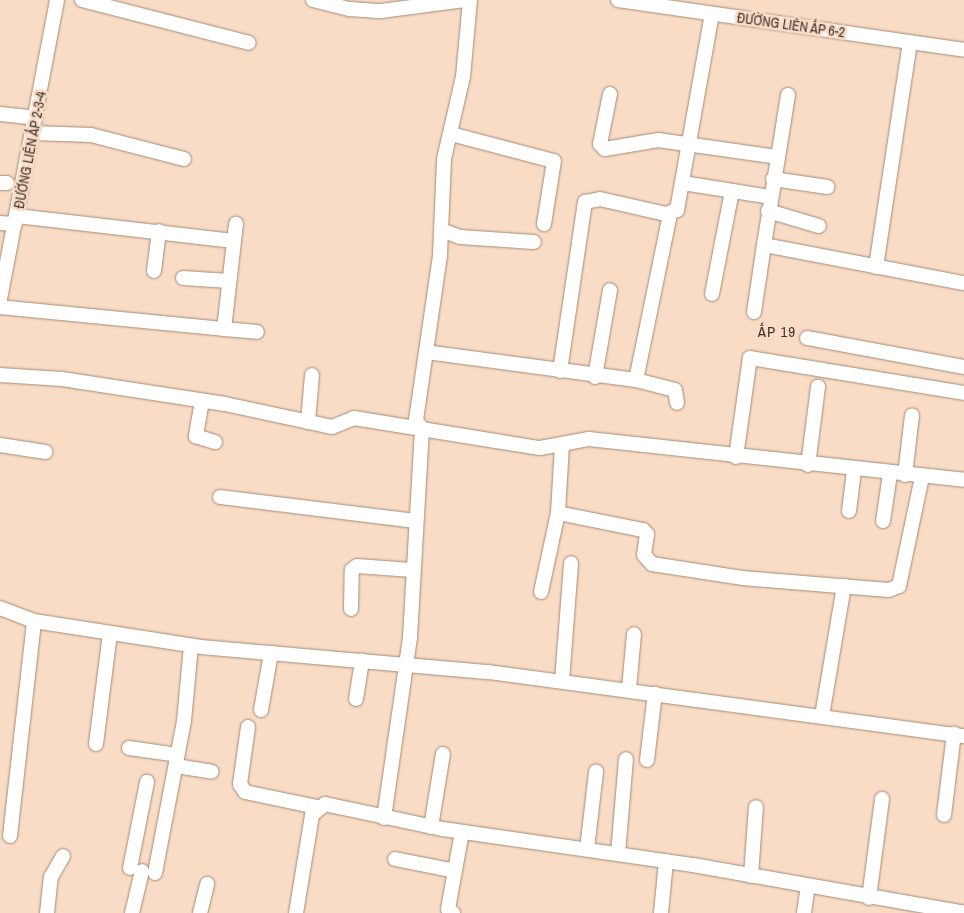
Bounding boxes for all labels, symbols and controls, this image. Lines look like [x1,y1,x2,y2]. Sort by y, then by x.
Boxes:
street label: ĐƯỜNG LIÊN ẤP 6-2 [735,9,847,41]
street label: ĐƯỜNG LIÊN ẤP 2-3-4 [10,90,50,210]
district label: ẤP 19 [757,323,797,341]

